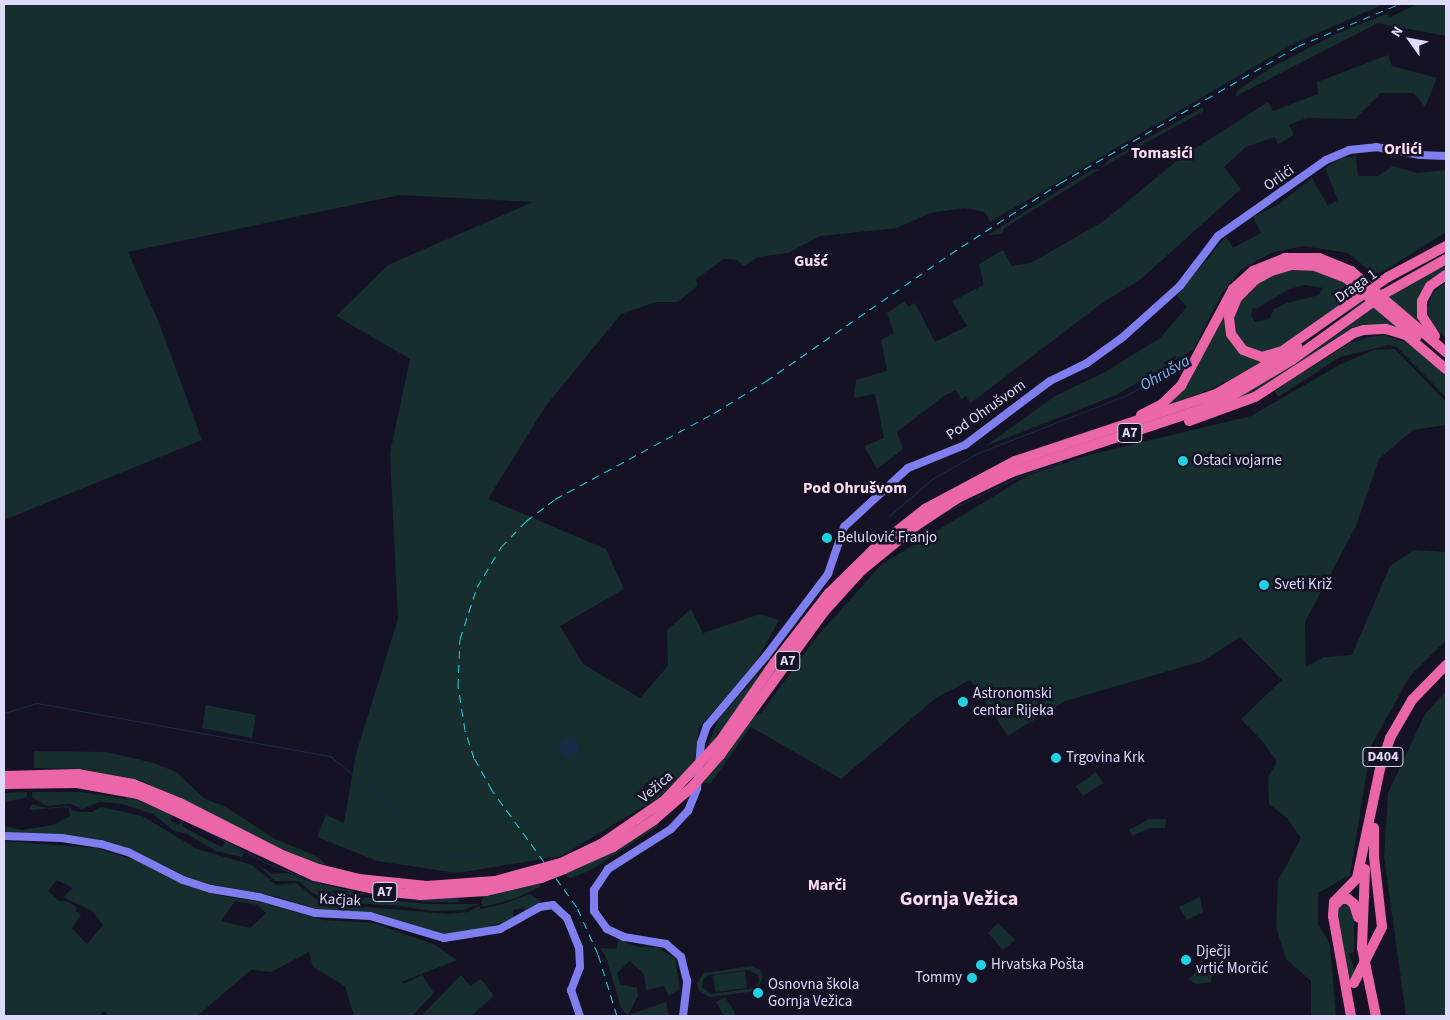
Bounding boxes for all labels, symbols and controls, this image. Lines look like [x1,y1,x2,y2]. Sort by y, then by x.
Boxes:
north arrow [1385,15,1435,65]
text: N [1386,23,1408,41]
district label: Orlići [1384,139,1422,159]
district label: Tomasići [1131,143,1193,163]
street label: Orlići [1260,161,1298,195]
district label: Gušć [794,251,828,271]
street label: Draga 1 [1332,265,1380,307]
water label: Ohrušva [1137,351,1193,395]
street label: Pod Ohrušvom [943,376,1029,444]
road number: A7 [1116,422,1144,444]
place label: Ostaci vojarne [1193,452,1282,470]
marker: Ostaci vojarne [1177,455,1189,467]
district label: Pod Ohrušvom [803,478,907,498]
place label: Belulović Franjo [837,529,937,547]
marker: Belulović Franjo [821,532,833,544]
place label: Sveti Križ [1274,576,1332,594]
marker: Sveti Križ [1258,579,1270,591]
road number: A7 [774,649,802,672]
place label: Astronomski centar Rijeka [973,684,1054,719]
marker: Astronomski centar Rijeka [957,696,969,708]
road number: D404 [1362,746,1404,769]
place label: Trgovina Krk [1066,749,1145,767]
marker: Trgovina Krk [1050,752,1062,764]
street label: Vežica [635,767,677,807]
district label: Marči [808,875,846,895]
road number: A7 [371,880,399,904]
district label: Gornja Vežica [900,887,1018,911]
street label: Kačjak [319,890,361,910]
place label: Dječji vrtić Morčić [1196,942,1268,977]
marker: Dječji vrtić Morčić [1180,954,1192,966]
place label: Hrvatska Pošta [991,956,1084,974]
marker: Hrvatska Pošta [975,959,987,971]
place label: Tommy [915,969,962,987]
marker: Tommy [966,972,978,984]
place label: Osnovna škola Gornja Vežica [768,975,859,1010]
marker: Osnovna škola Gornja Vežica [752,987,764,999]

